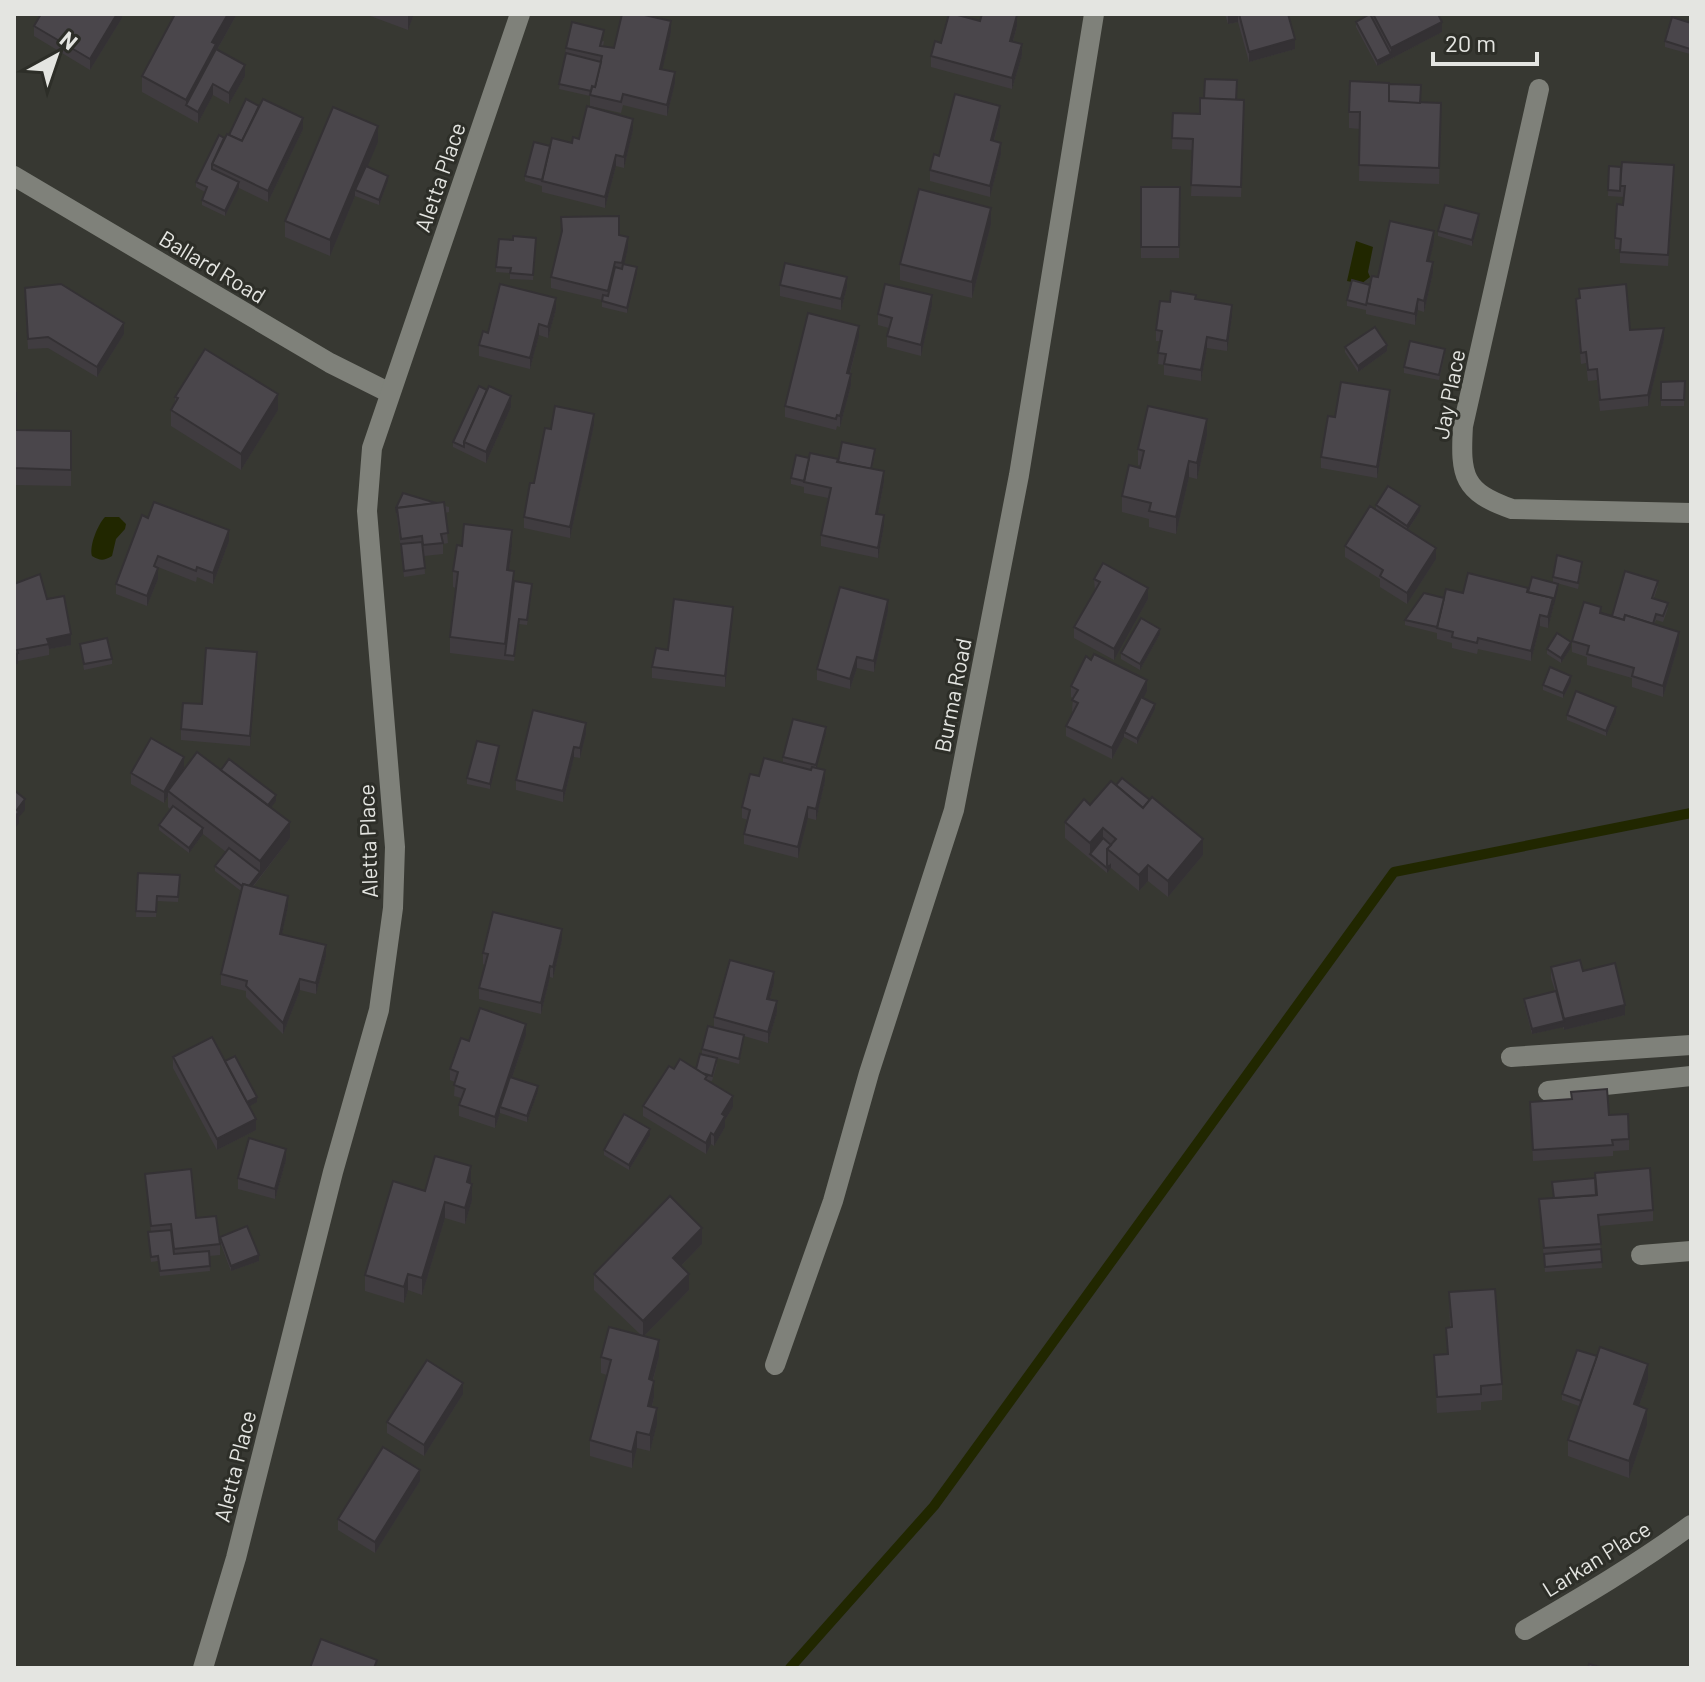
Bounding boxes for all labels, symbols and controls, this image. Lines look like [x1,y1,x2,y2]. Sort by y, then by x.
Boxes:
north arrow [16,16,96,96]
scale bar [1433,16,1537,66]
text: N [56,25,83,55]
text: 20 m [1445,28,1496,57]
street label: Aletta Place [408,119,470,235]
street label: Ballard Road [155,224,271,308]
street label: Jay Place [1427,347,1469,441]
street label: Burma Road [928,636,976,754]
street label: Aletta Place [352,784,382,898]
street label: Aletta Place [208,1408,260,1524]
street label: Larkan Place [1537,1515,1655,1601]

